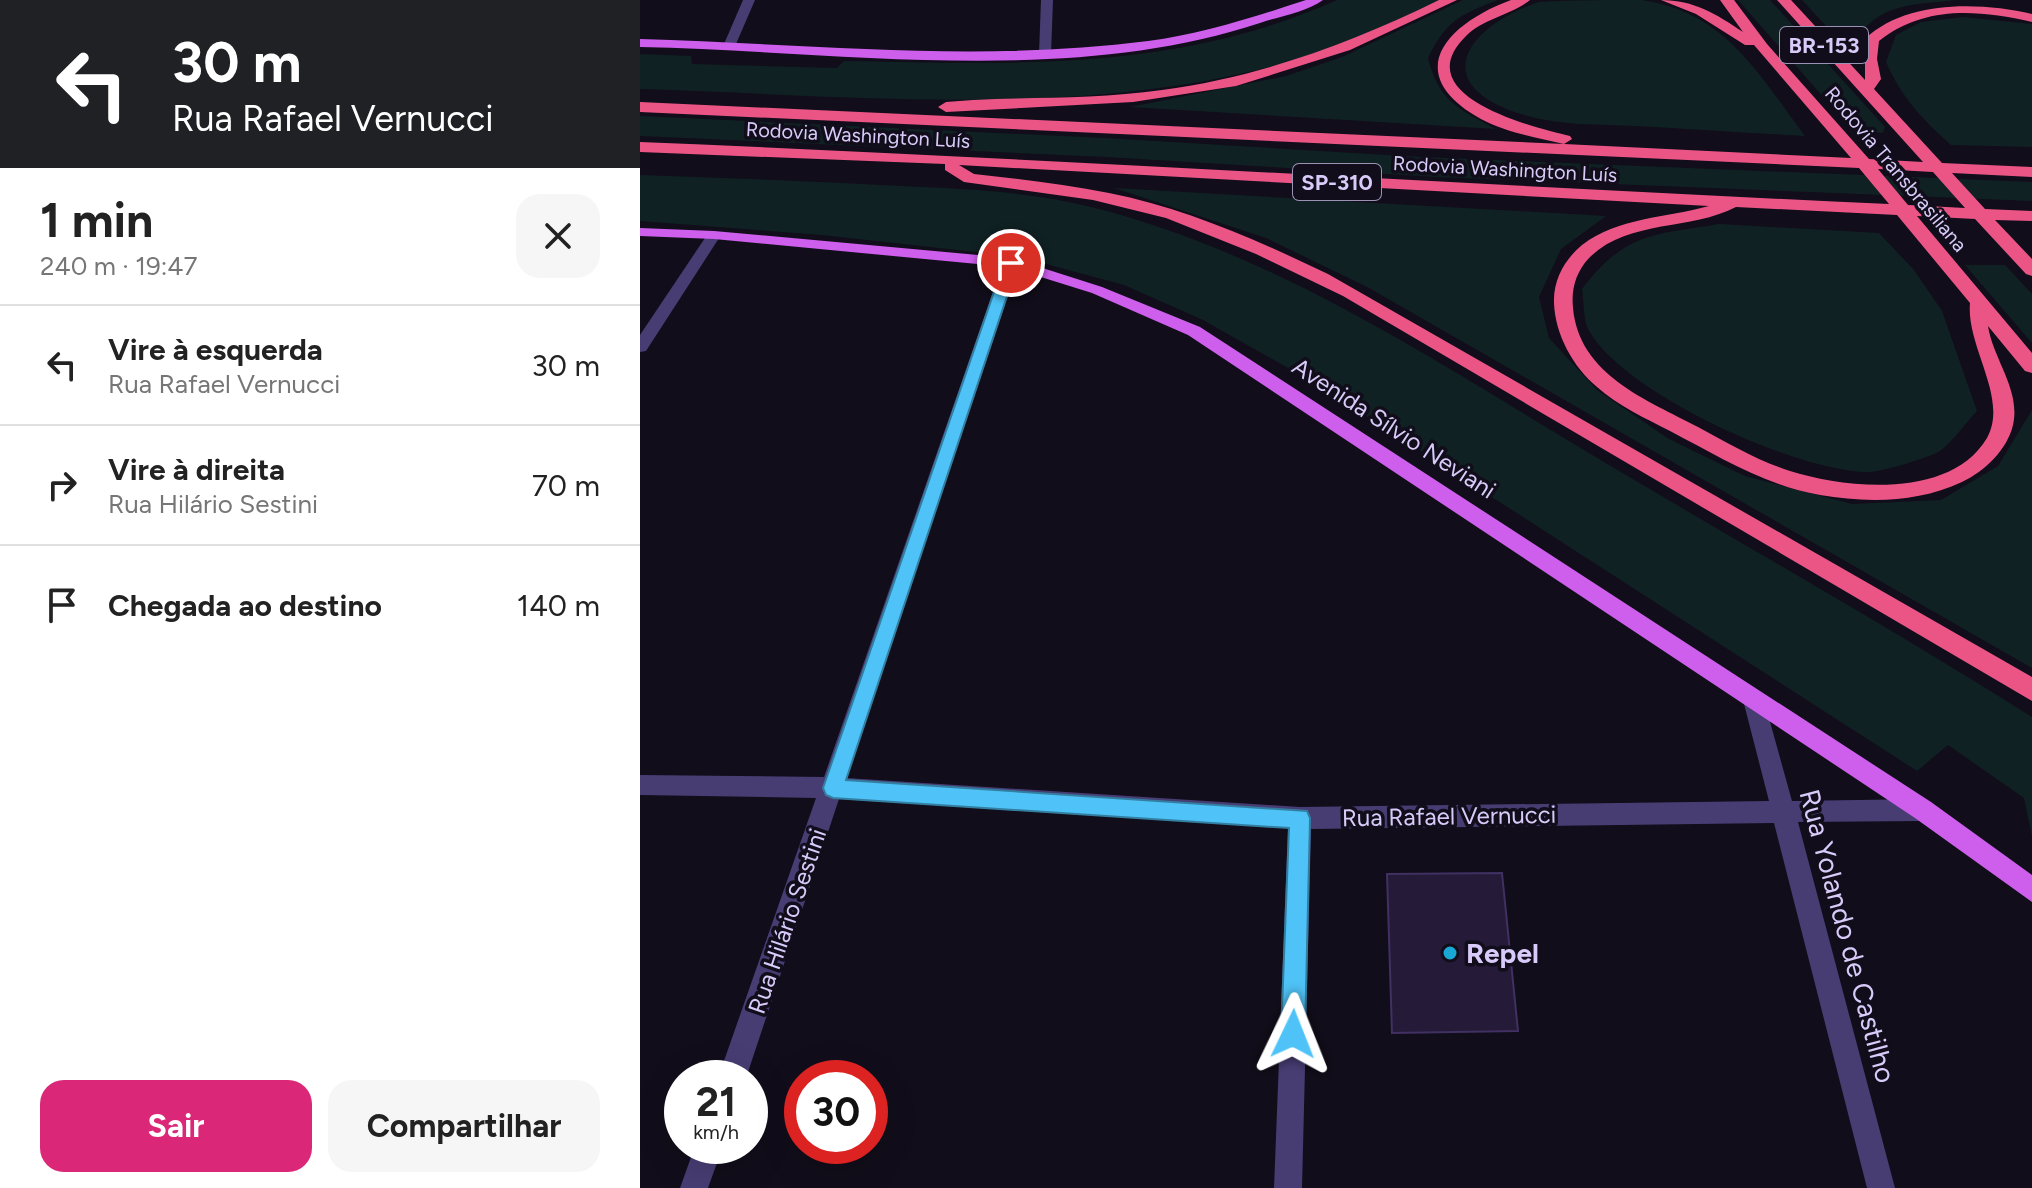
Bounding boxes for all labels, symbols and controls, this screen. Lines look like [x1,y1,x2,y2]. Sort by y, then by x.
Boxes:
road number: BR-153 [1780,27,1868,63]
text: 30 m [172,29,302,96]
icon: left [40,32,144,136]
street label: Rodovia Transbrasiliana [1820,82,1972,256]
text: Rua Rafael Vernucci [172,97,494,140]
street label: Rodovia Washington Luís [745,117,971,153]
street label: Rodovia Washington Luís [1392,151,1618,187]
road number: SP-310 [1293,164,1381,200]
text: 1 min [40,191,153,249]
button: close [516,194,600,278]
pin [977,229,1045,297]
icon: arrive [989,241,1033,285]
text: 240 m · 19:47 [40,250,197,282]
text: Vire à esquerda [108,331,323,368]
icon: left [40,343,84,387]
text: 30 m [532,347,600,384]
street label: Avenida Sílvio Neviani [1287,351,1501,505]
text: Rua Rafael Vernucci [108,368,340,400]
text: Vire à direita [108,451,285,488]
icon: right [40,463,84,507]
text: 70 m [532,467,600,504]
text: Rua Hilário Sestini [108,488,318,520]
icon: arrive [40,583,84,627]
text: Chegada ao destino [108,587,382,624]
text: 140 m [517,587,600,624]
street label: Rua Yolando de Castilho [1792,785,1904,1087]
street label: Rua Rafael Vernucci [1342,800,1556,832]
street label: Rua Hilário Sestini [742,825,832,1017]
place label: Repel [1466,936,1539,970]
marker: Repel [1441,944,1459,962]
position arrow [1251,992,1335,1076]
speed limit sign: 30 [784,1060,888,1164]
text: 21 [696,1078,736,1126]
button: Sair [40,1080,312,1172]
button: Compartilhar [328,1080,600,1172]
text: km/h [693,1120,739,1144]

